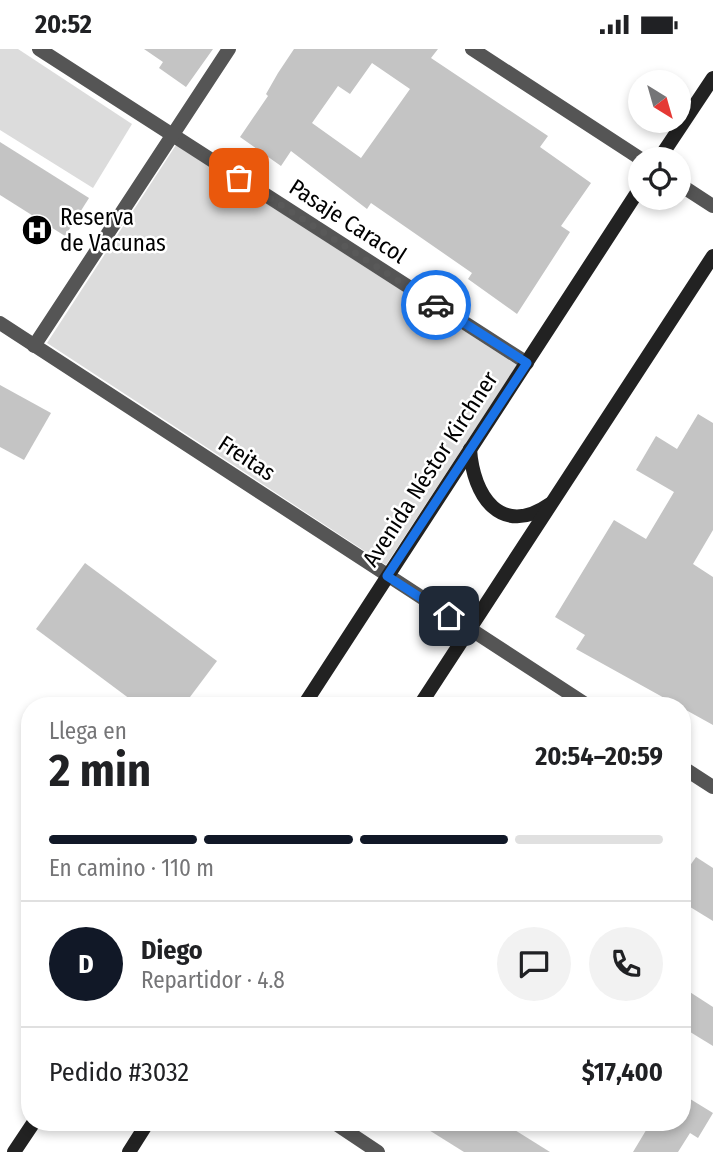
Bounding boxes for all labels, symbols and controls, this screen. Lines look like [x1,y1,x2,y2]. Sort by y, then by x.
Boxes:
text: 20:52 [35,9,92,40]
north arrow [628,70,691,133]
map controls [628,70,691,210]
button: locate [628,147,691,210]
pin [209,148,269,208]
icon: bag [220,159,258,197]
street label: Pasaje Caracol [284,173,412,269]
place label: Reserva de Vacunas [60,203,166,257]
hospital icon: Reserva de Vacunas [20,213,54,247]
courier [401,270,471,340]
icon: car [417,286,455,324]
street label: Avenida Néstor Kirchner [356,366,504,572]
street label: Freitas [213,429,281,487]
pin [419,586,479,646]
icon: home [430,597,468,635]
text: Llega en [49,717,127,745]
text: 20:54–20:59 [535,741,663,772]
text: 2 min [49,743,151,798]
text: En camino · 110 m [49,854,214,882]
button: chat [497,927,571,1001]
button: phone [589,927,663,1001]
text: Diego [141,935,203,966]
text: D [78,949,94,980]
text: Repartidor · 4.8 [141,966,285,994]
text: Pedido #3032 [49,1057,189,1088]
text: $17,400 [582,1057,663,1088]

